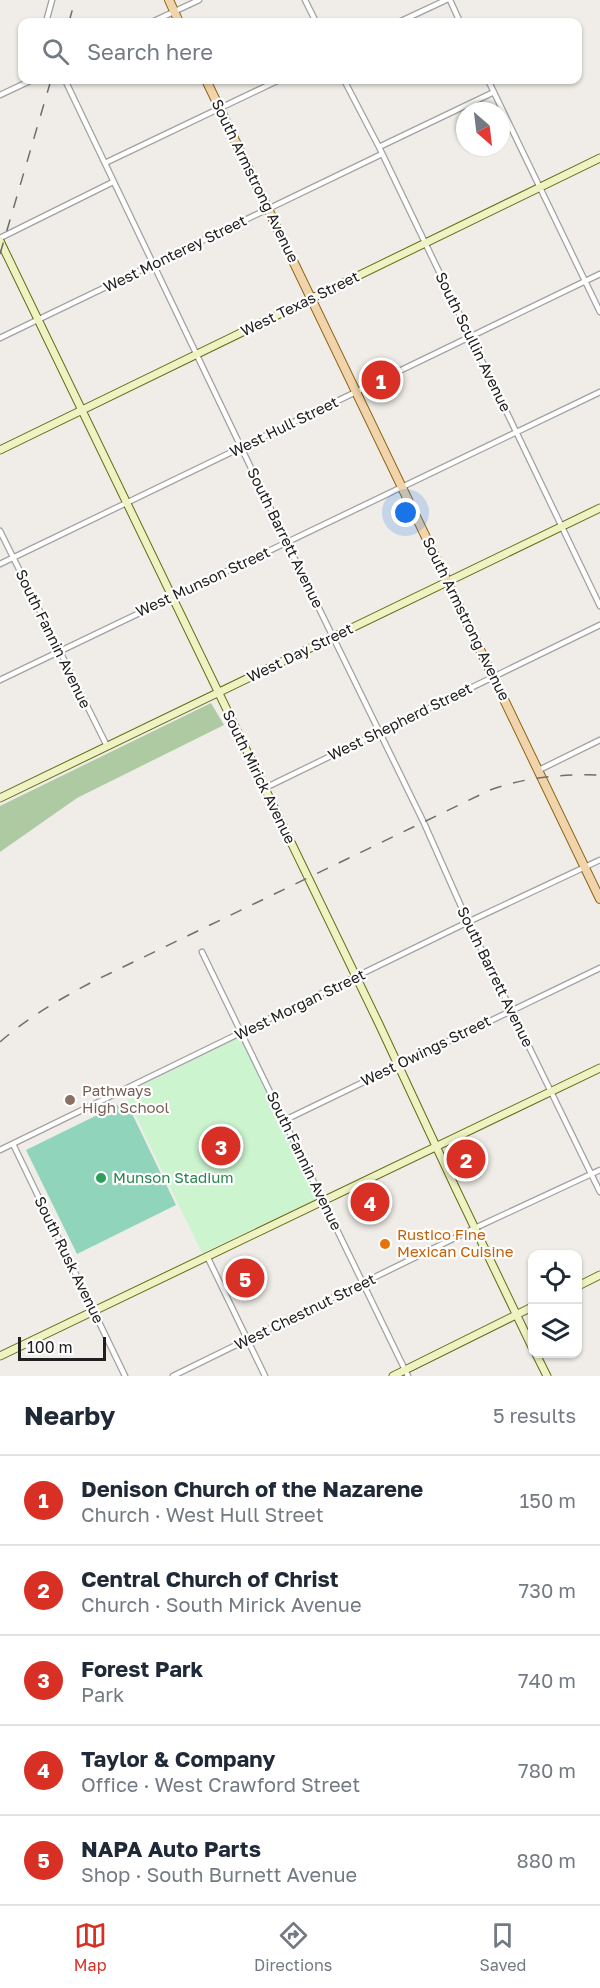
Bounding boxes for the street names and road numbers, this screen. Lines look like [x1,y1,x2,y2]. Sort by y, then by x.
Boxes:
street label: South Armstrong Avenue [208,96,303,265]
street label: West Monterey Street [100,211,249,295]
street label: West Texas Street [238,267,362,340]
street label: South Scullin Avenue [432,269,516,415]
street label: West Hull Street [226,392,341,460]
street label: South Barrett Avenue [244,464,328,611]
street label: South Armstrong Avenue [419,534,514,703]
street label: West Munson Street [133,542,272,620]
street label: South Fannin Avenue [12,566,95,711]
street label: West Day Street [244,619,355,685]
street label: West Shepherd Street [325,678,474,764]
street label: South Mirick Avenue [220,707,300,847]
street label: South Barrett Avenue [454,903,538,1050]
street label: West Morgan Street [231,965,368,1044]
street label: West Owings Street [358,1011,493,1089]
street label: South Fannin Avenue [263,1088,346,1233]
street label: South Rusk Avenue [31,1193,109,1326]
street label: West Chestnut Street [231,1269,378,1353]

